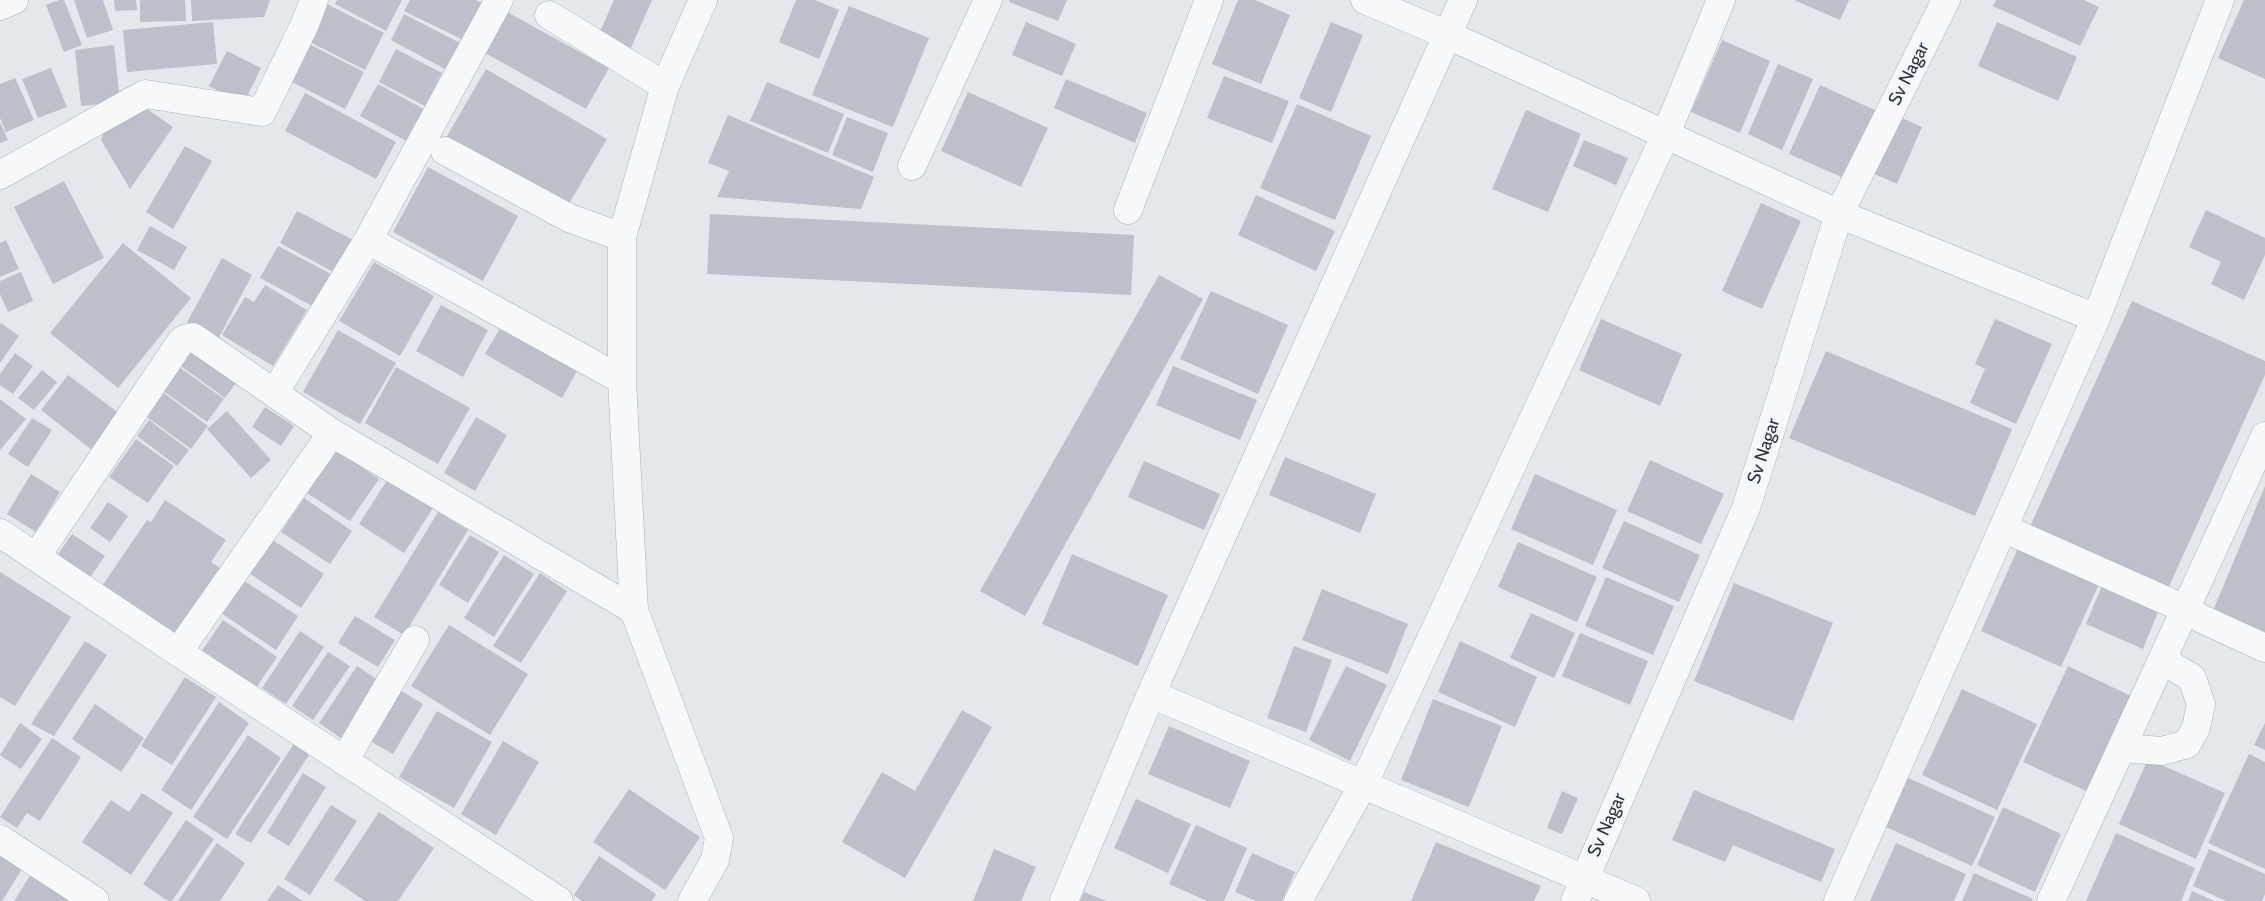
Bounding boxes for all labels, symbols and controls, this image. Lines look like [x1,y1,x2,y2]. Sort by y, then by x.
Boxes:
street label: Sv Nagar [1884,39,1934,109]
street label: Sv Nagar [1743,416,1785,486]
street label: Sv Nagar [1583,790,1631,860]

